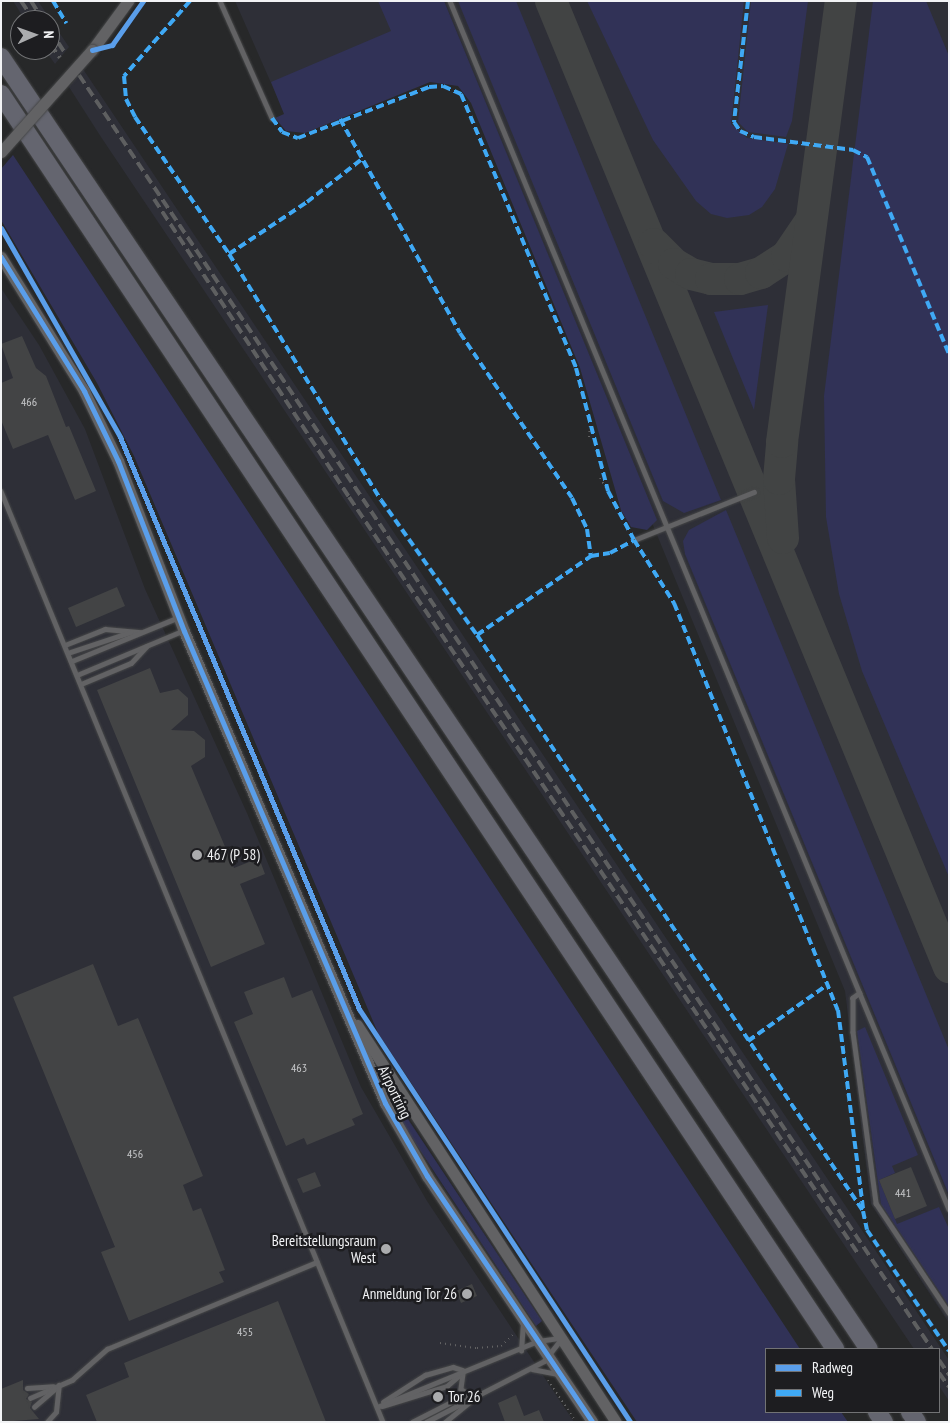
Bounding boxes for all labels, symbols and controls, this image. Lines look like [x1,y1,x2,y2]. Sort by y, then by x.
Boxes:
north arrow [10,10,60,60]
text: N [40,30,58,39]
house number: 466 [21,395,37,409]
place label: 467 (P 58) [207,846,261,864]
marker: 467 (P 58) [191,849,203,861]
house number: 463 [291,1061,307,1075]
street label: Airportring [375,1063,415,1121]
house number: 456 [127,1147,143,1161]
house number: 441 [895,1186,911,1200]
place label: Bereitstellungsraum West [272,1231,376,1266]
marker: Bereitstellungsraum West [380,1243,392,1255]
place label: Anmeldung Tor 26 [362,1285,457,1303]
marker: Anmeldung Tor 26 [461,1288,473,1300]
house number: 455 [237,1325,253,1339]
legend [765,1348,940,1413]
text: Radweg [812,1358,853,1377]
text: Weg [812,1383,834,1402]
place label: Tor 26 [448,1388,480,1406]
marker: Tor 26 [432,1391,444,1403]

